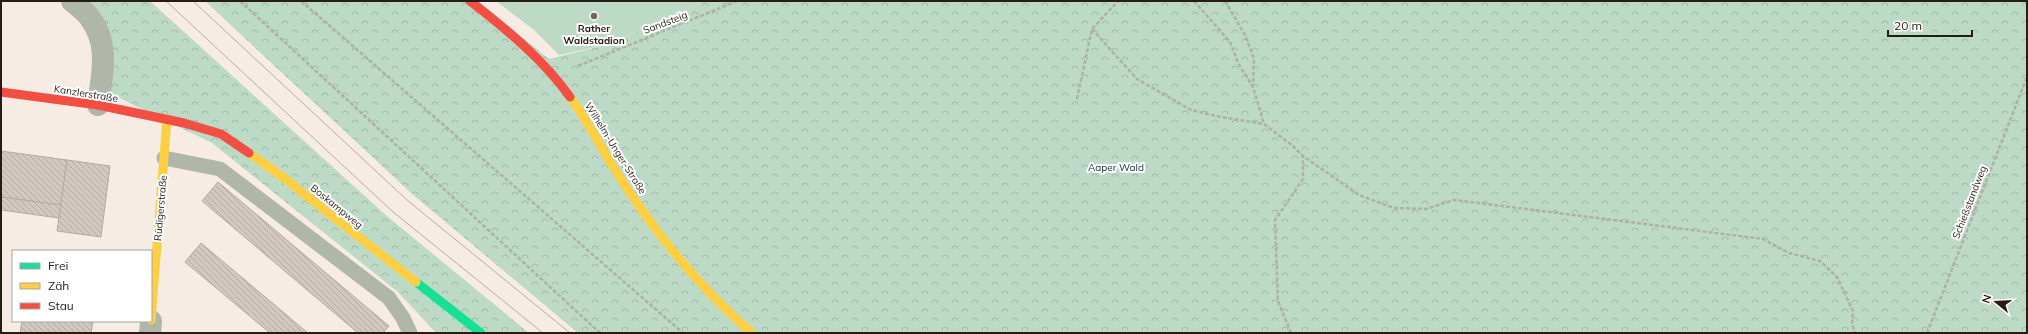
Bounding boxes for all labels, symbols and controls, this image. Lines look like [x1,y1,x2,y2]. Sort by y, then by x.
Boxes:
street label: Sandsteig [641,8,689,37]
marker: Rather Waldstadion [589,11,599,21]
scale bar [1888,12,1972,38]
text: 20 m [1894,18,1922,33]
place label: Rather Waldstadion [563,22,625,47]
street label: Kanzlerstraße [53,82,119,105]
street label: Wilhelm-Unger-Straße [582,100,649,197]
park label: Aaper Wald [1088,161,1144,174]
street label: Schießstandweg [1950,164,1989,241]
street label: Rüdigerstraße [151,175,170,241]
street label: Boskampweg [308,181,365,231]
legend [12,250,152,322]
text: Frei [48,258,68,273]
text: Zäh [48,278,69,293]
north arrow [1976,282,2016,322]
text: N [1979,293,1994,305]
text: Stau [48,298,74,313]

